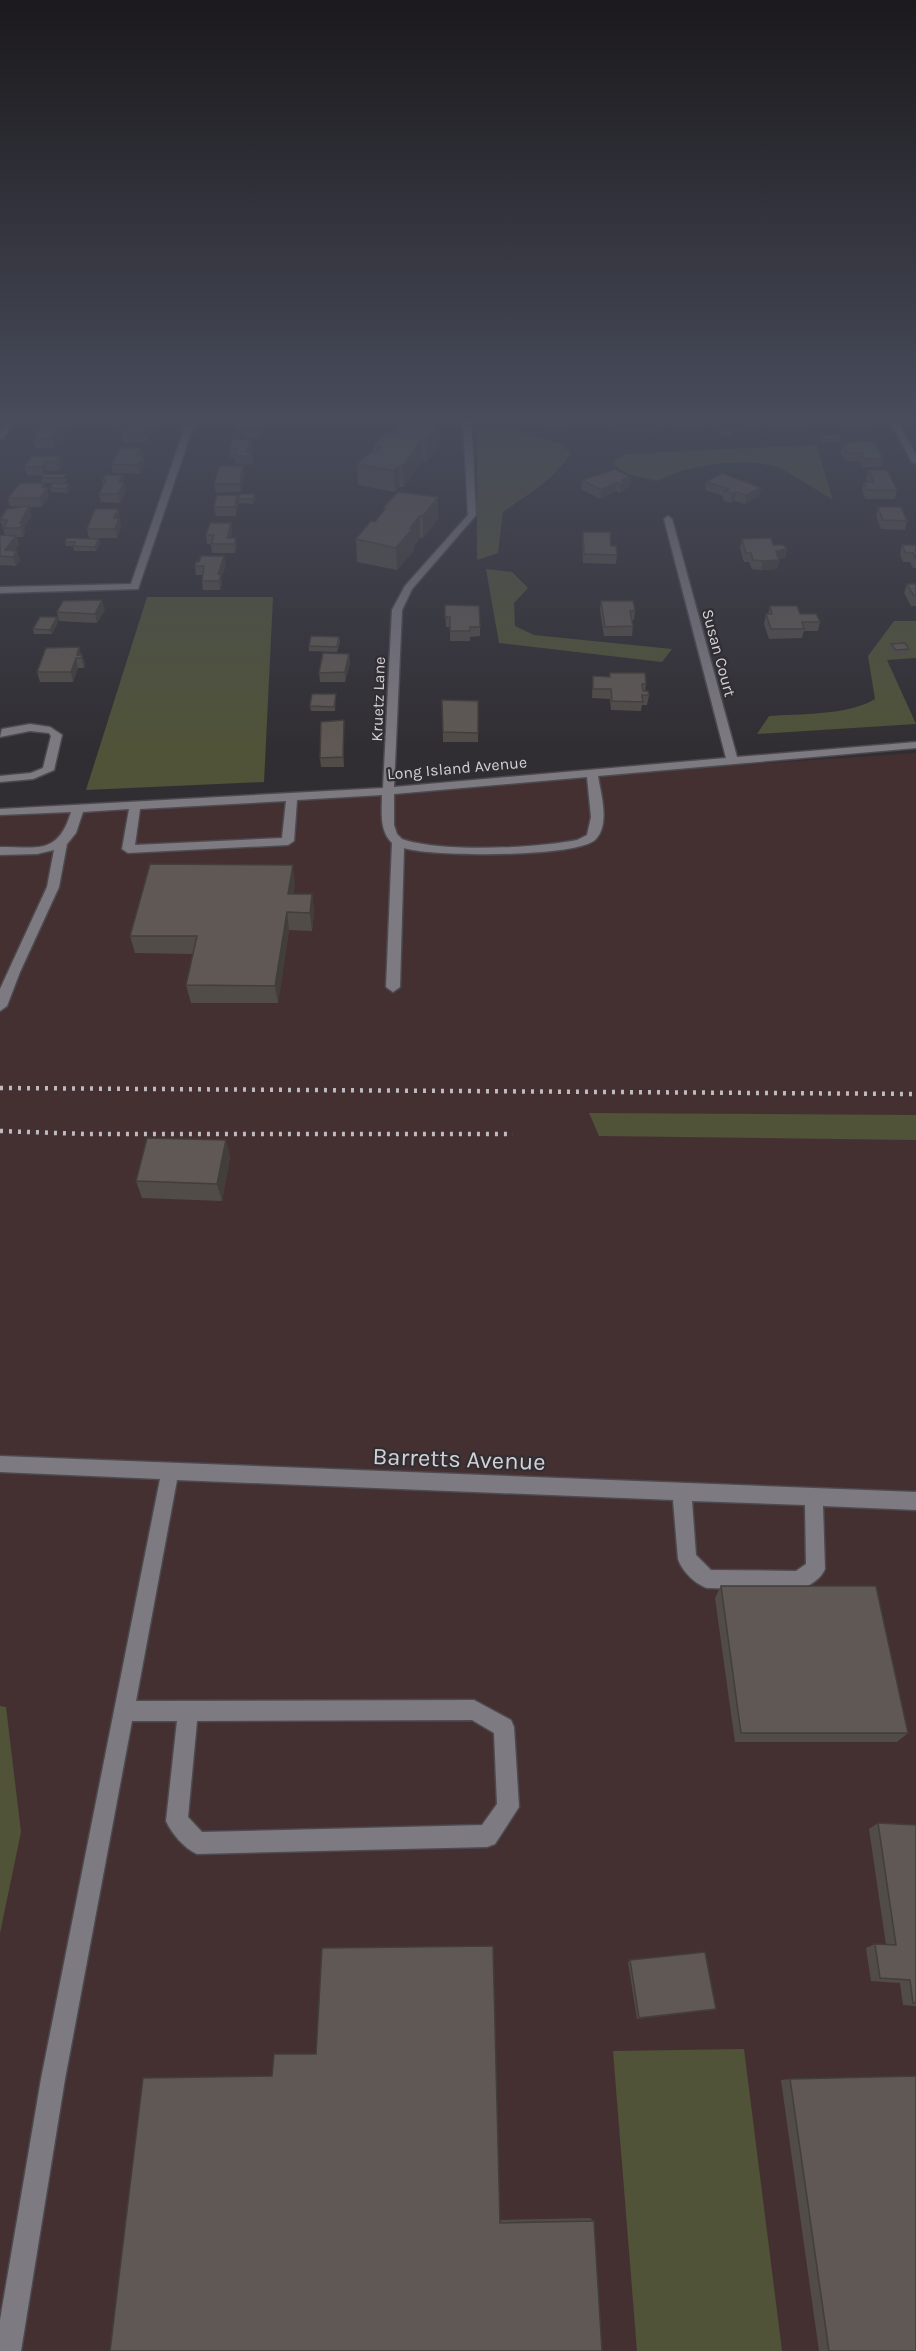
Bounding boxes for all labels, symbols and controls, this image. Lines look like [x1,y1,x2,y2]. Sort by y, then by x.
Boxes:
street label: Susan Court [698,607,740,699]
street label: Kruetz Lane [367,656,389,742]
street label: Long Island Avenue [386,752,528,784]
street label: Barretts Avenue [372,1442,546,1476]

